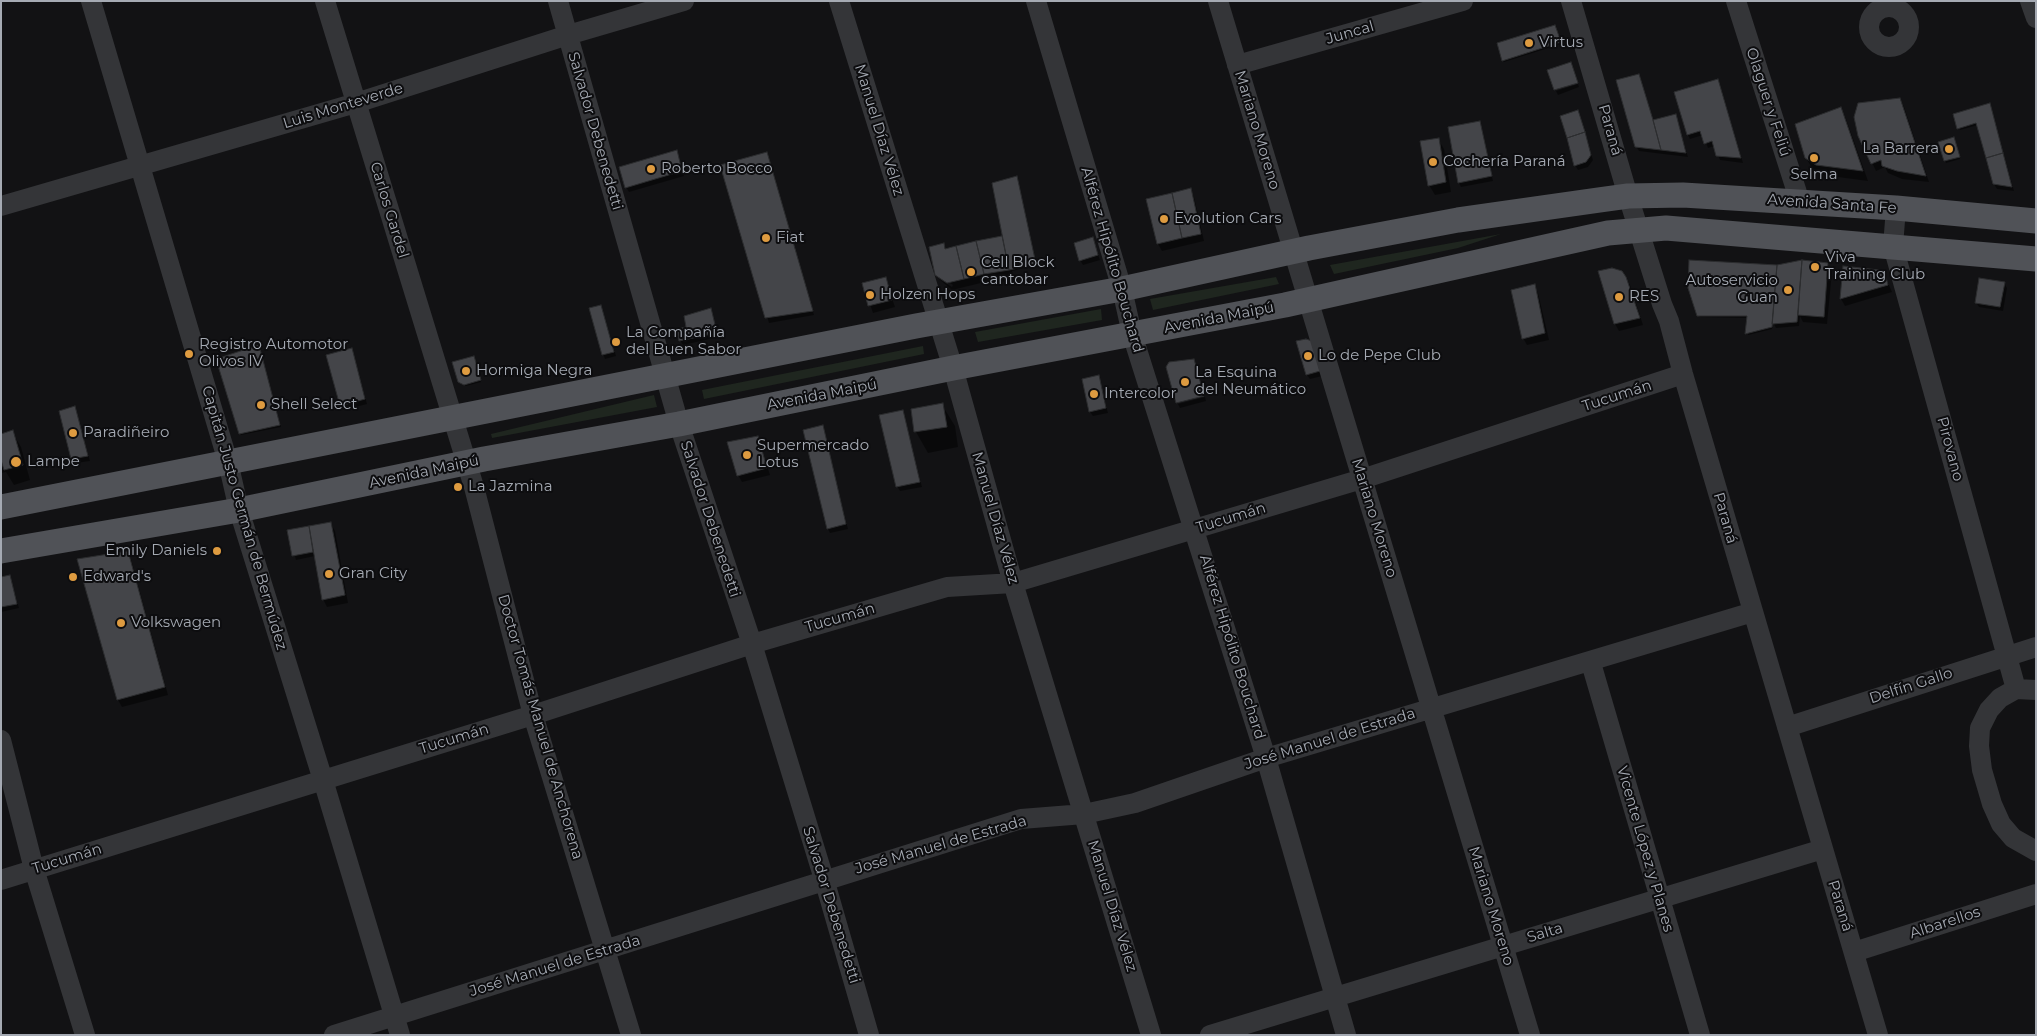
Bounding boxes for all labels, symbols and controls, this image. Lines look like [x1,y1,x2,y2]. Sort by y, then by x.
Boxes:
street label: Juncal [1324,18,1376,48]
place label: Virtus [1539,34,1583,52]
marker: Virtus [1523,37,1535,49]
street label: Olaguer y Feliú [1742,45,1794,159]
street label: Salvador Debenedetti [564,50,626,212]
street label: Manuel Díaz Vélez [850,62,908,198]
street label: Mariano Moreno [1230,68,1284,192]
street label: Luis Monteverde [281,79,405,133]
street label: Paraná [1594,102,1626,158]
place label: La Barrera [1862,140,1939,158]
marker: La Barrera [1943,143,1955,155]
marker: Selma [1808,152,1820,164]
place label: Cochería Paraná [1443,153,1566,171]
marker: Cochería Paraná [1427,156,1439,168]
street label: Carlos Gardel [366,160,412,260]
place label: Roberto Bocco [661,160,773,178]
marker: Roberto Bocco [645,163,657,175]
street label: Alférez Hipólito Bouchard [1077,165,1147,355]
place label: Selma [1790,166,1838,184]
street label: Avenida Santa Fe [1767,191,1897,217]
place label: Evolution Cars [1174,210,1282,228]
marker: Evolution Cars [1158,213,1170,225]
place label: Fiat [776,229,804,247]
marker: Fiat [760,232,772,244]
place label: Viva Training Club [1825,249,1925,284]
place label: Cell Block cantobar [981,254,1054,289]
marker: Viva Training Club [1809,261,1821,273]
marker: Cell Block cantobar [965,266,977,278]
place label: Autoservicio Guan [1686,272,1778,307]
marker: Autoservicio Guan [1782,284,1794,296]
place label: Holzen Hops [880,286,975,304]
place label: RES [1629,288,1659,306]
marker: Holzen Hops [864,289,876,301]
marker: RES [1613,291,1625,303]
street label: Avenida Maipú [1162,298,1276,338]
place label: La Compañía del Buen Sabor [626,324,741,359]
place label: Registro Automotor Olivos IV [199,336,348,371]
marker: La Compañía del Buen Sabor [610,336,622,348]
place label: Lo de Pepe Club [1318,347,1441,365]
marker: Registro Automotor Olivos IV [183,348,195,360]
marker: Lo de Pepe Club [1302,350,1314,362]
place label: Hormiga Negra [476,362,592,380]
place label: La Esquina del Neumático [1195,364,1306,399]
marker: Hormiga Negra [460,365,472,377]
street label: Avenida Maipú [765,375,879,415]
marker: La Esquina del Neumático [1179,376,1191,388]
street label: Tucumán [1580,376,1654,416]
street label: Capitán Justo Germán de Bermúdez [198,384,290,652]
place label: Intercolor [1104,385,1177,403]
marker: Intercolor [1088,388,1100,400]
place label: Shell Select [271,396,357,414]
marker: Shell Select [255,399,267,411]
street label: Pirovano [1933,415,1967,483]
place label: Paradiñeiro [83,424,169,442]
marker: Paradiñeiro [67,427,79,439]
place label: Supermercado Lotus [757,437,869,472]
street label: Salvador Debenedetti [676,439,744,599]
marker: Supermercado Lotus [741,449,753,461]
street label: Manuel Díaz Vélez [968,450,1022,586]
street label: Avenida Maipú [367,452,481,492]
place label: Lampe [27,453,80,471]
marker: Lampe [9,455,23,469]
street label: Mariano Moreno [1347,456,1401,580]
place label: La Jazmina [468,478,553,496]
marker: La Jazmina [452,481,464,493]
street label: Paraná [1709,490,1741,546]
street label: Tucumán [1194,499,1268,537]
place label: Emily Daniels [105,542,207,560]
marker: Emily Daniels [211,545,223,557]
street label: Alférez Hipólito Bouchard [1195,552,1269,742]
place label: Gran City [339,565,407,583]
place label: Edward's [83,568,151,586]
marker: Gran City [323,568,335,580]
marker: Edward's [67,571,79,583]
street label: Doctor Tomás Manuel de Anchorena [493,592,587,862]
street label: Tucumán [803,599,877,637]
place label: Volkswagen [131,614,221,632]
marker: Volkswagen [115,617,127,629]
street label: Delfín Gallo [1867,664,1955,708]
street label: José Manuel de Estrada [1243,704,1417,774]
street label: Tucumán [417,720,491,758]
street label: Vicente López y Planes [1613,764,1677,934]
street label: José Manuel de Estrada [853,812,1029,878]
street label: Salvador Debenedetti [799,824,863,986]
street label: Manuel Díaz Vélez [1083,838,1141,974]
street label: Tucumán [30,840,104,878]
street label: Mariano Moreno [1464,844,1518,968]
street label: Paraná [1824,878,1856,934]
street label: Albarellos [1907,903,1983,943]
street label: Salta [1525,919,1565,947]
street label: José Manuel de Estrada [468,931,642,1001]

